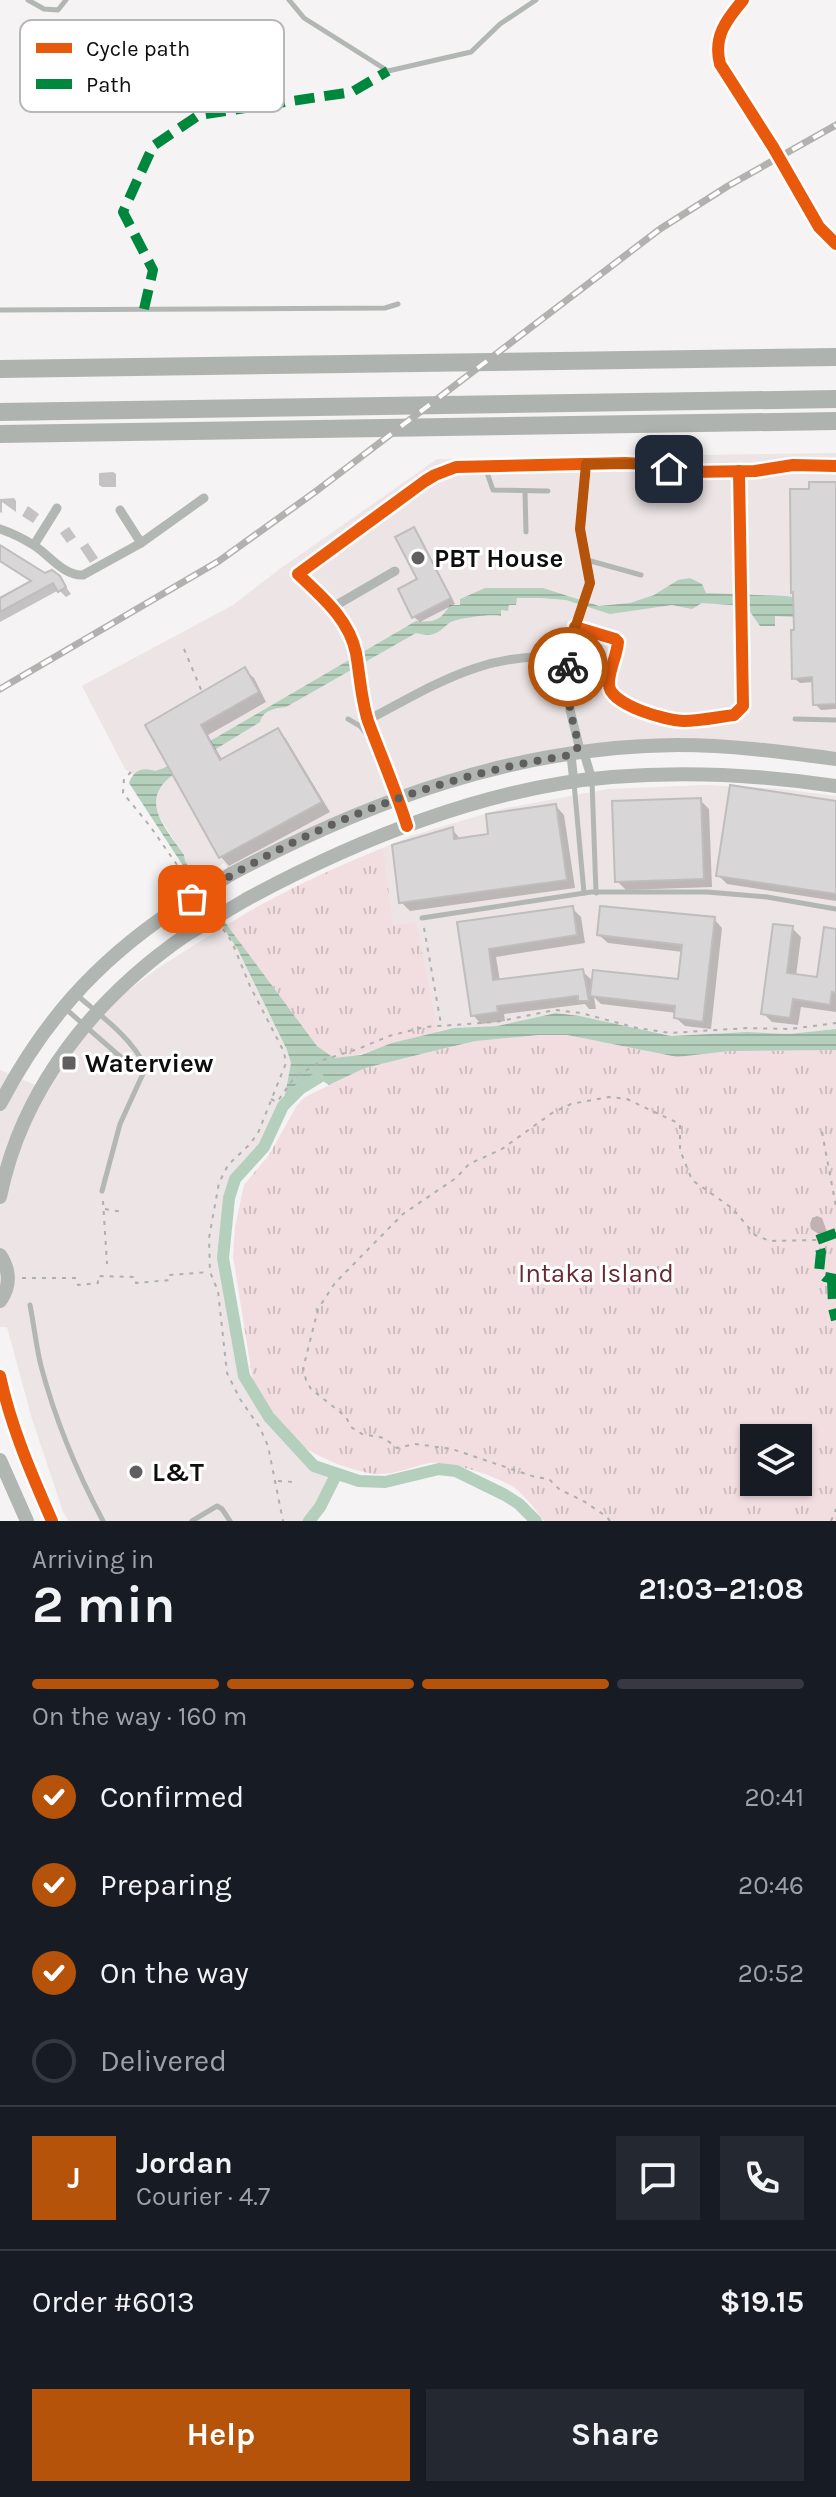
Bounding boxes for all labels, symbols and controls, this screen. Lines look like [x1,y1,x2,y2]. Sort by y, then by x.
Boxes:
legend [20,20,284,112]
text: Cycle path [86,36,190,62]
text: Path [86,72,132,98]
pin [635,435,703,503]
icon: home [647,447,691,491]
place label: PBT House [434,543,563,574]
marker: PBT House [409,549,427,567]
courier [528,627,608,707]
icon: bike [546,645,590,689]
pin [158,865,226,933]
icon: bag [170,877,214,921]
place label: Waterview [85,1048,214,1079]
marker: Waterview [60,1054,78,1072]
park label: Intaka Island [518,1258,674,1289]
map controls [740,1424,812,1496]
button: layers [740,1424,812,1496]
place label: L&T [152,1457,204,1488]
marker: L&T [127,1463,145,1481]
text: Arriving in [32,1544,154,1575]
text: 21:03–21:08 [638,1571,804,1607]
text: 2 min [32,1574,175,1635]
text: On the way · 160 m [32,1701,247,1732]
icon: check [32,1775,76,1819]
text: Confirmed [100,1779,244,1815]
text: 20:41 [744,1782,804,1813]
icon: check [32,1863,76,1907]
text: Preparing [100,1867,232,1903]
text: 20:46 [738,1870,804,1901]
icon: check [32,1951,76,1995]
text: On the way [100,1955,249,1991]
text: 20:52 [738,1958,804,1989]
text: Delivered [100,2043,227,2079]
button: chat [616,2136,700,2220]
button: phone [720,2136,804,2220]
text: Jordan [136,2145,233,2181]
text: J [67,2160,81,2196]
text: Courier · 4.7 [136,2181,270,2212]
text: Order #6013 [32,2284,195,2320]
text: $19.15 [720,2284,804,2320]
button: Help [32,2389,410,2481]
button: Share [426,2389,804,2481]

